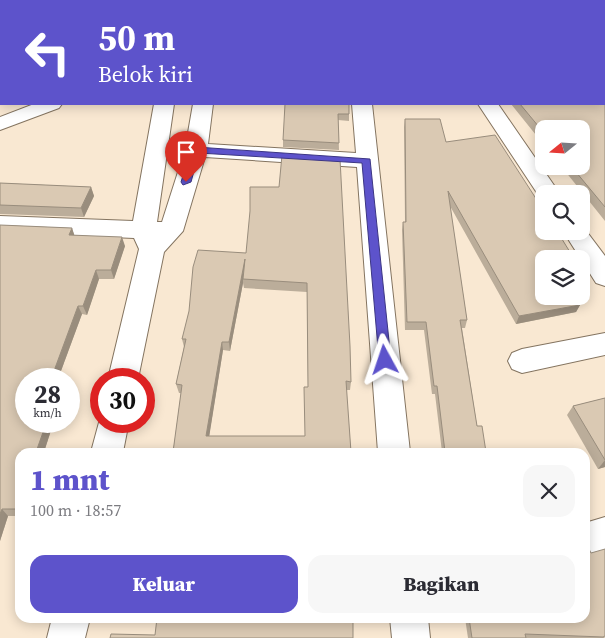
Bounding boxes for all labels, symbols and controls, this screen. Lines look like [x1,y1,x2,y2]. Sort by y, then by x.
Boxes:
text: 50 m [98,14,175,62]
icon: left [15,20,80,85]
text: Belok kiri [98,59,193,89]
north arrow [535,120,590,175]
map controls [535,120,590,305]
pin [165,131,207,182]
icon: arrive [172,138,200,166]
button: search [535,185,590,240]
button: layers [535,250,590,305]
position arrow [358,333,410,385]
speed limit sign: 30 [90,368,155,433]
text: 28 [34,377,61,411]
text: km/h [33,405,62,421]
text: 1 mnt [30,459,109,500]
button: close [523,465,575,517]
text: 100 m · 18:57 [30,499,121,521]
button: Keluar [30,555,298,613]
button: Bagikan [308,555,575,613]

